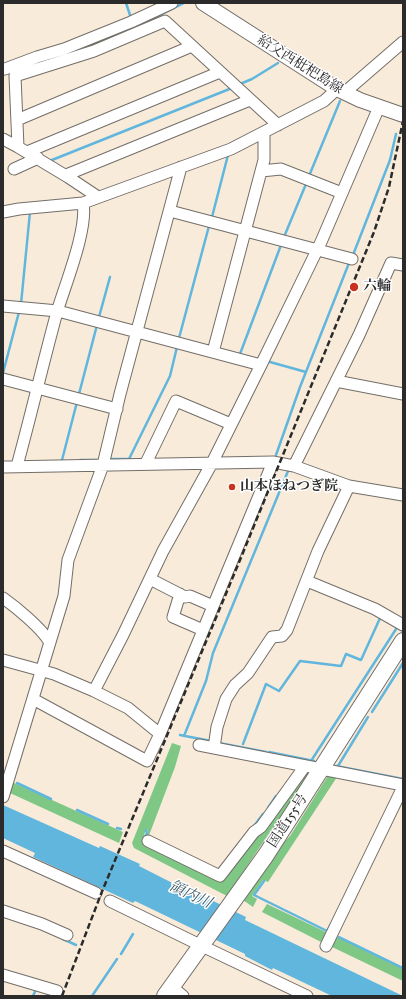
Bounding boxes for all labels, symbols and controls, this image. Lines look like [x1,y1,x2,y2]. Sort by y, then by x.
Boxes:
street label: 給父西枇杷島線 [254,32,346,98]
place label: 六輪 [363,279,391,295]
marker: 六輪 [348,281,360,293]
place label: 山本ほねつぎ院 [240,479,338,495]
marker: 山本ほねつぎ院 [227,482,237,492]
street label: 国道155号 [264,791,312,851]
water label: 領内川 [166,877,214,913]

